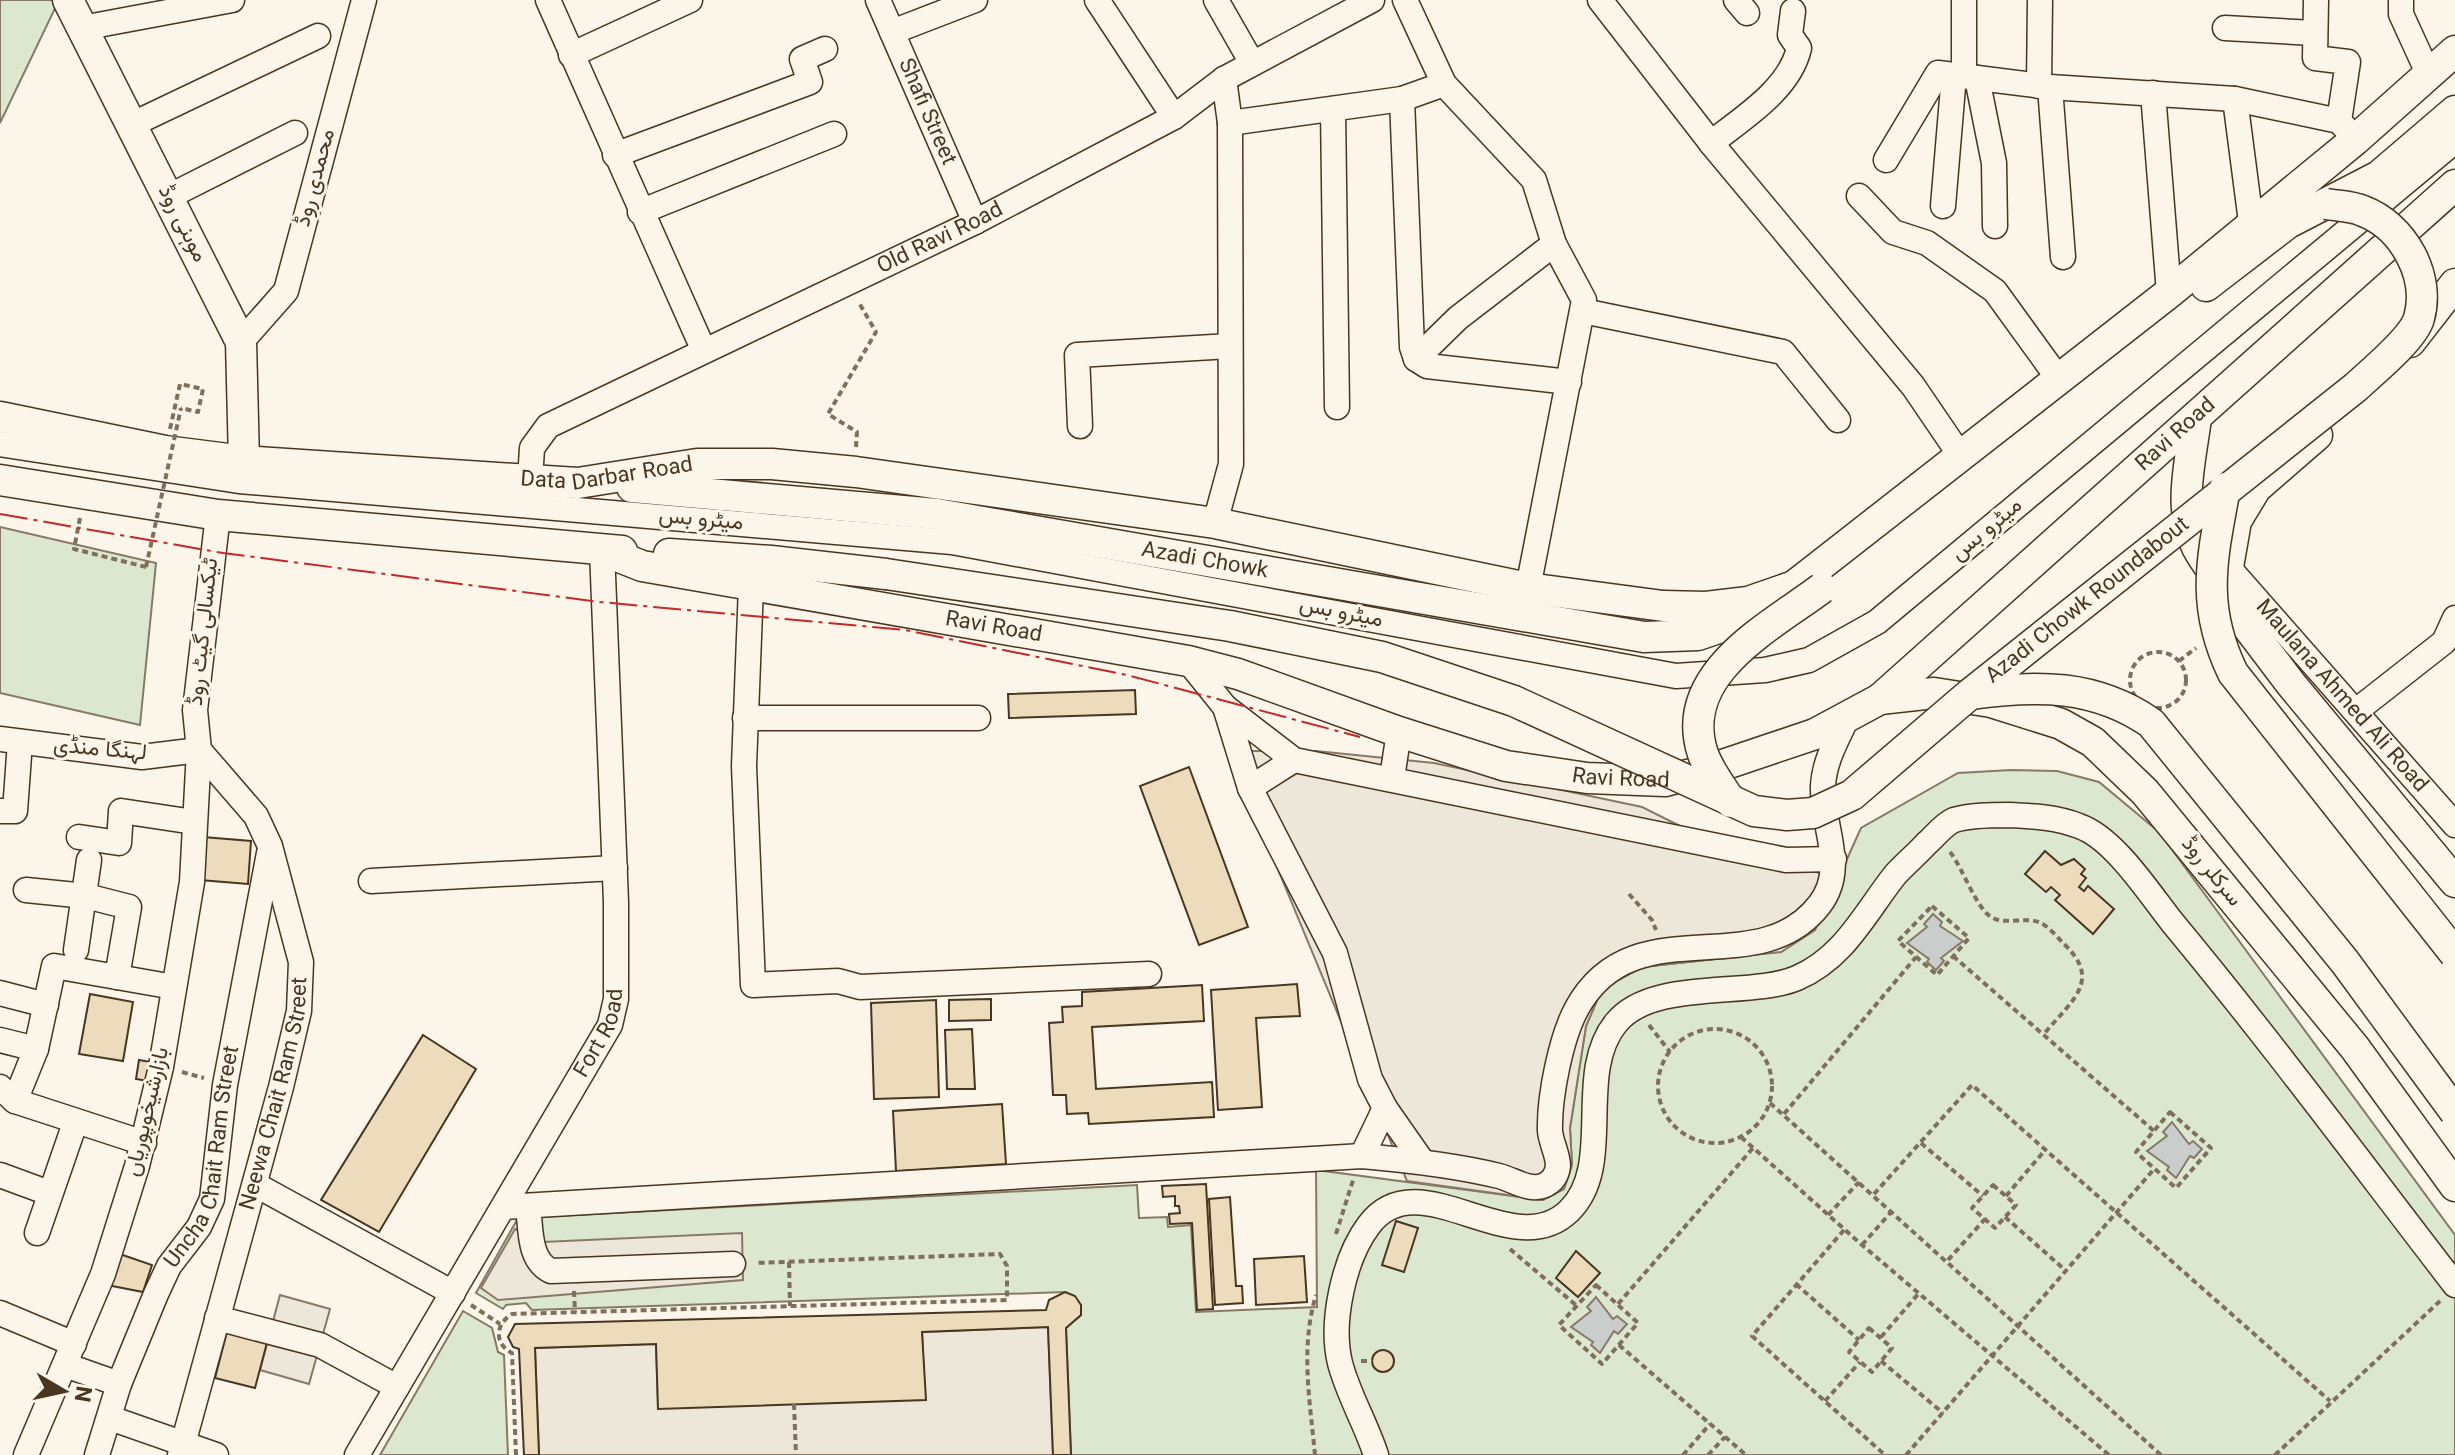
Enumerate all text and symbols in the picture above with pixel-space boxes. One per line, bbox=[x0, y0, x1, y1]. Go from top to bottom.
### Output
street label: Shafi Street bbox=[888, 53, 966, 171]
street label: محمدی روڈ bbox=[286, 125, 346, 231]
street label: موہنی روڈ bbox=[148, 179, 216, 269]
street label: Old Ravi Road bbox=[871, 193, 1010, 284]
street label: Ravi Road bbox=[2128, 389, 2224, 480]
street label: Data Darbar Road bbox=[519, 447, 695, 501]
street label: میٹرو بس bbox=[1943, 489, 2031, 571]
street label: میٹرو بس bbox=[657, 499, 745, 541]
street label: Azadi Chowk Roundabout bbox=[1978, 508, 2197, 693]
street label: Azadi Chowk bbox=[1139, 532, 1272, 589]
street label: ٹیکسالی گیٹ روڈ bbox=[179, 556, 229, 708]
street label: میٹرو بس bbox=[1296, 588, 1386, 638]
street label: Maulana Ahmed Ali Road bbox=[2247, 591, 2437, 801]
street label: Ravi Road bbox=[942, 602, 1045, 653]
street label: لہنگا منڈی bbox=[52, 728, 148, 772]
street label: Ravi Road bbox=[1569, 758, 1670, 799]
street label: سرکلر روڈ bbox=[2171, 829, 2251, 915]
street label: Neewa Chait Ram Street bbox=[230, 976, 318, 1214]
street label: Fort Road bbox=[565, 989, 634, 1085]
street label: Uncha Chait Ram Street bbox=[156, 1043, 250, 1276]
street label: بازارشیخوپوریاں bbox=[116, 1044, 180, 1180]
north arrow bbox=[24, 1351, 104, 1431]
text: N bbox=[63, 1383, 100, 1404]

